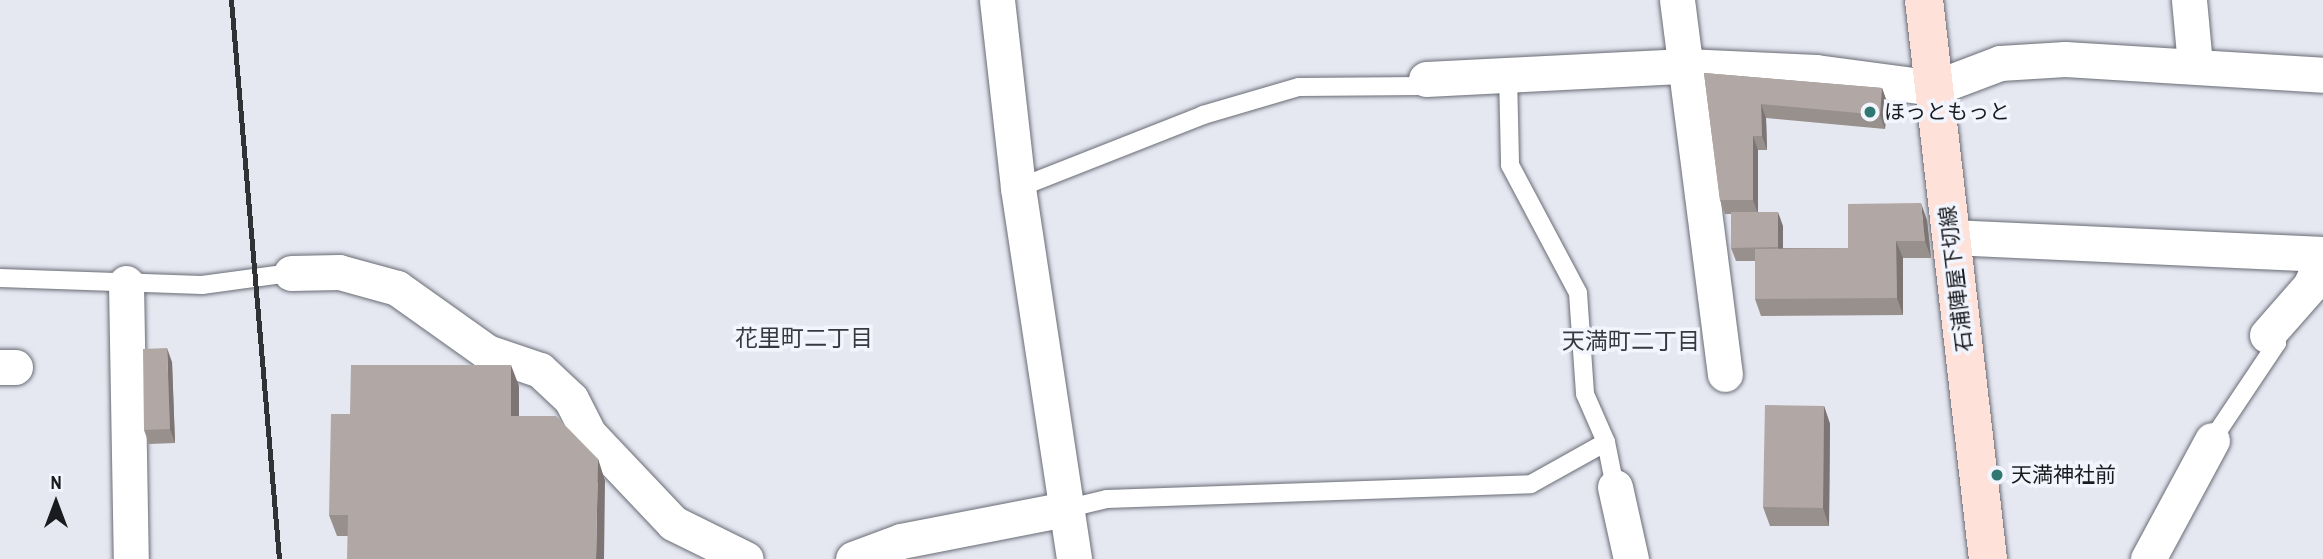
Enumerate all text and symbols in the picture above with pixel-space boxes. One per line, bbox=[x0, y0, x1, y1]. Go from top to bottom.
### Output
place label: ほっともっと bbox=[1884, 99, 2010, 125]
marker: ほっともっと bbox=[1862, 104, 1878, 120]
street label: 石浦陣屋下切線 bbox=[1935, 205, 1977, 353]
district label: 花里町二丁目 bbox=[735, 324, 873, 352]
district label: 天満町二丁目 bbox=[1562, 327, 1700, 355]
place label: 天満神社前 bbox=[2011, 462, 2116, 488]
marker: 天満神社前 bbox=[1989, 467, 2005, 483]
north arrow bbox=[21, 468, 91, 538]
text: N bbox=[50, 469, 62, 495]

